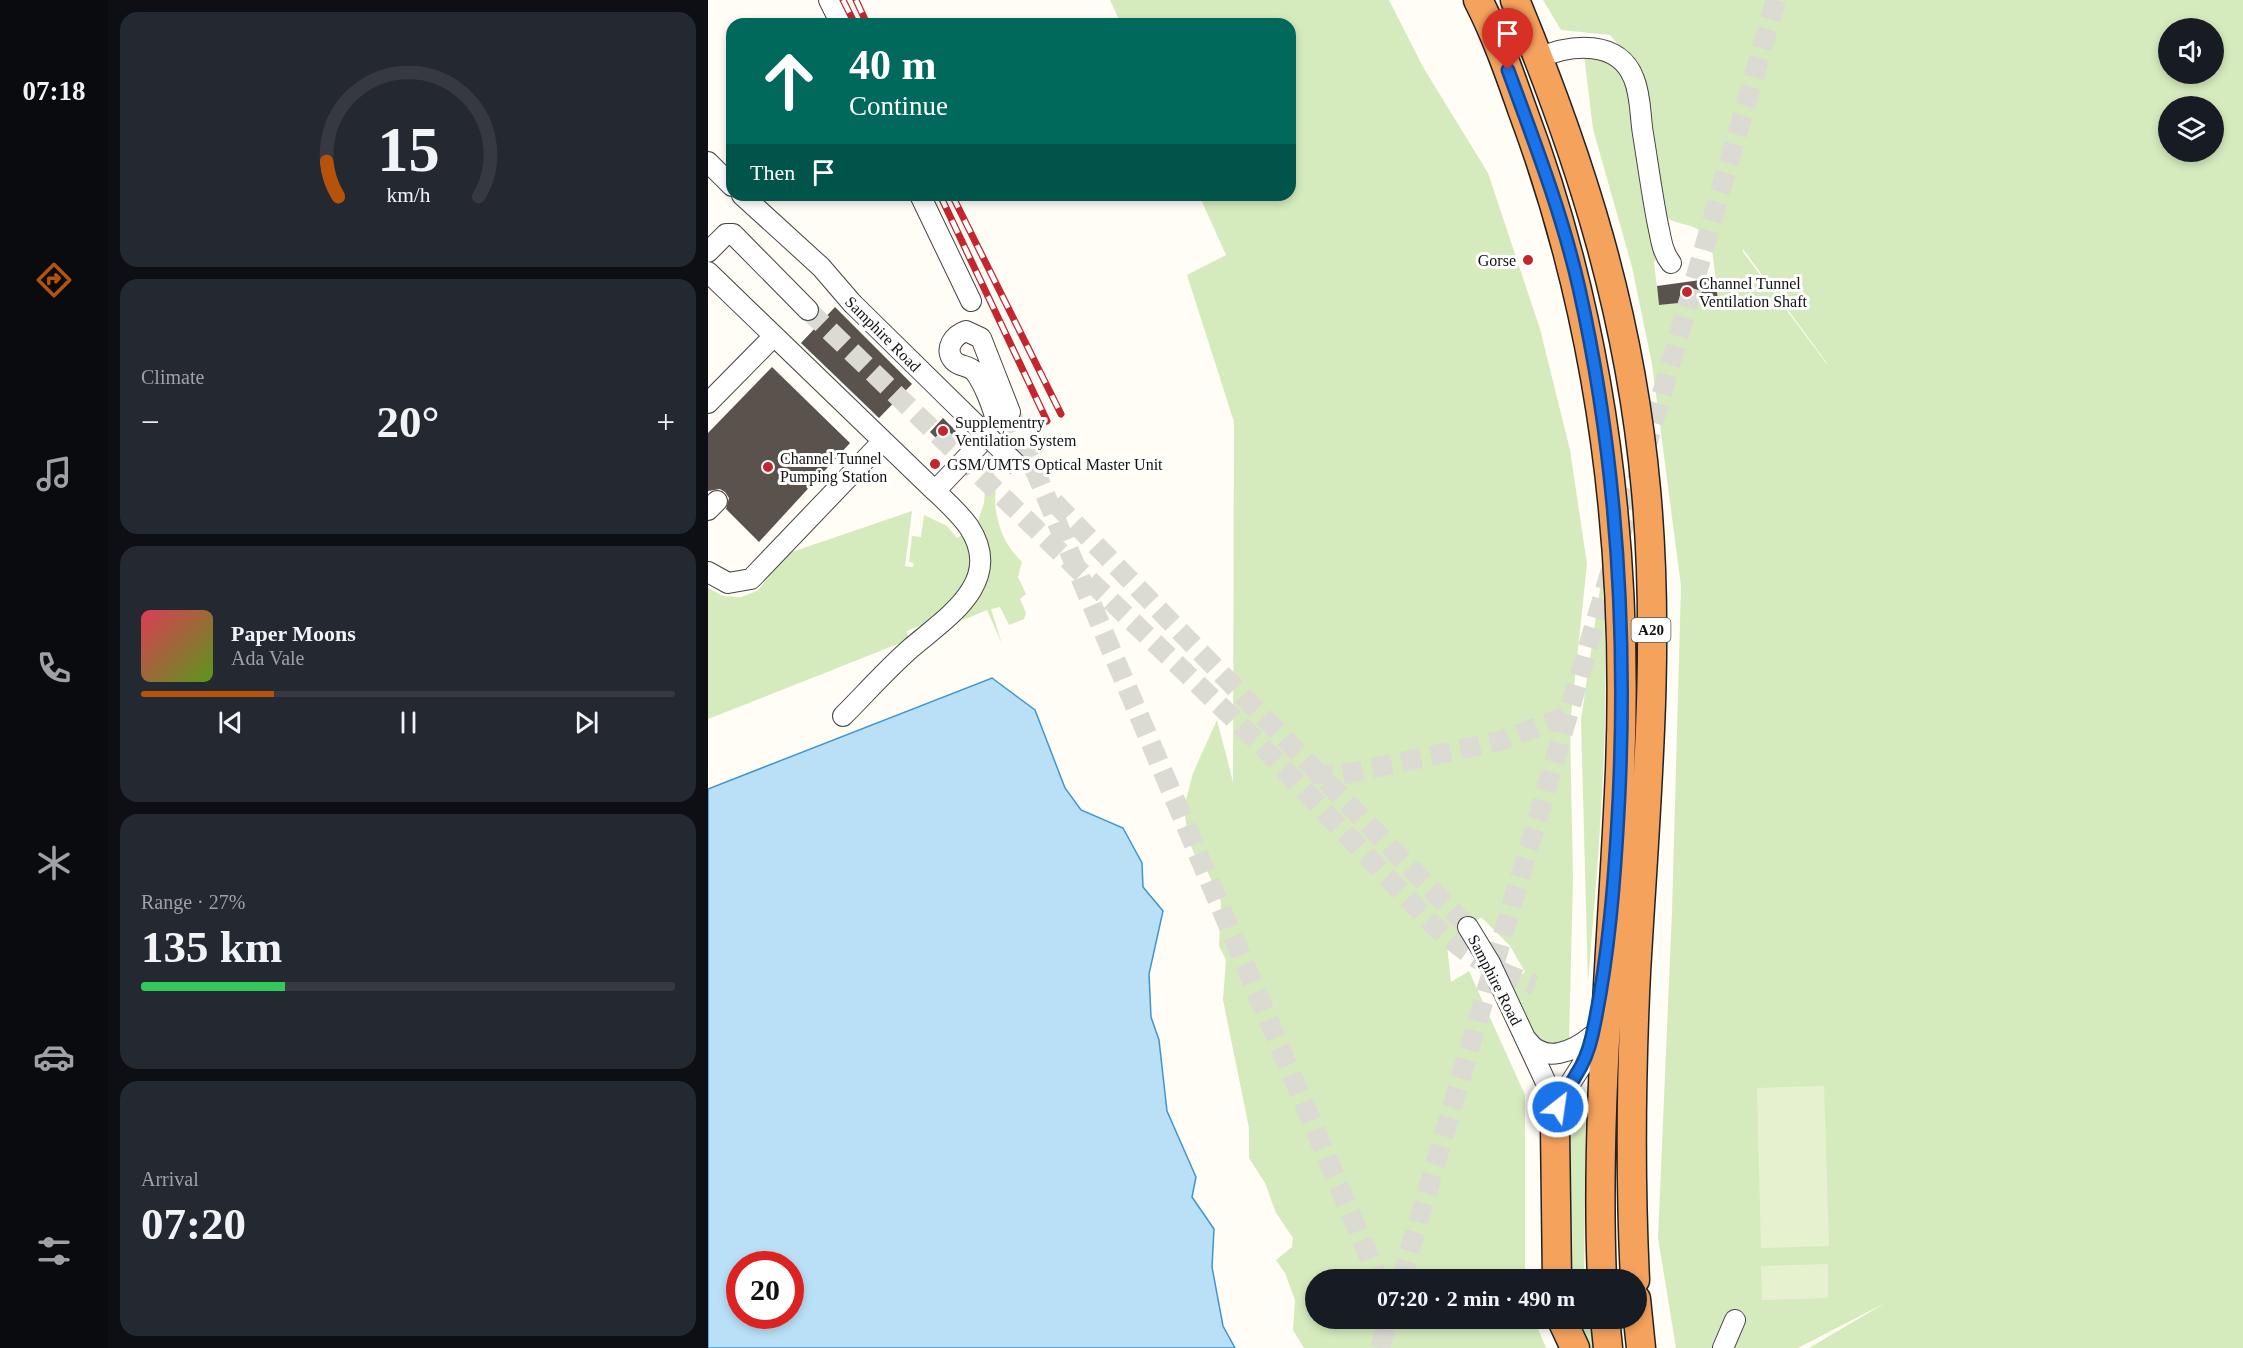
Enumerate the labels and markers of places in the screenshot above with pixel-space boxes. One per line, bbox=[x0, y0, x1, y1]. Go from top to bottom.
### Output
pin bbox=[1482, 8, 1533, 70]
place label: Gorse bbox=[1478, 252, 1516, 269]
marker: Gorse bbox=[1521, 253, 1535, 267]
place label: Channel Tunnel Ventilation Shaft bbox=[1699, 275, 1808, 310]
marker: Channel Tunnel Ventilation Shaft bbox=[1680, 285, 1694, 299]
place label: Supplementry Ventilation System bbox=[955, 414, 1077, 450]
marker: Supplementry Ventilation System bbox=[936, 424, 950, 438]
place label: Channel Tunnel Pumping Station bbox=[780, 450, 887, 486]
place label: GSM/UMTS Optical Master Unit bbox=[947, 456, 1163, 474]
marker: GSM/UMTS Optical Master Unit bbox=[928, 457, 942, 471]
marker: Channel Tunnel Pumping Station bbox=[761, 460, 775, 474]

